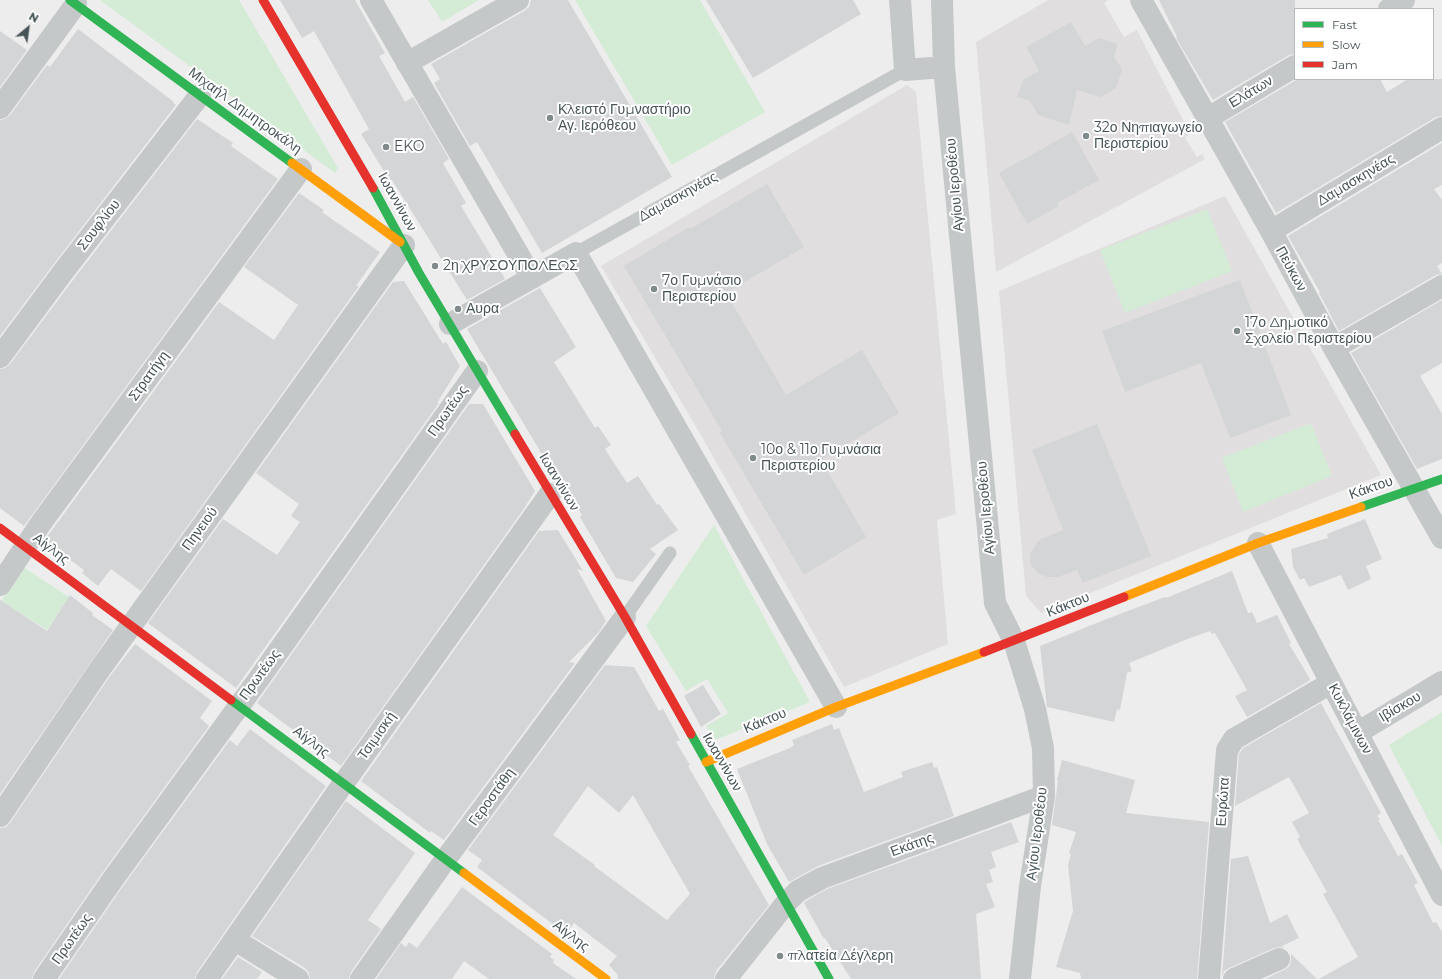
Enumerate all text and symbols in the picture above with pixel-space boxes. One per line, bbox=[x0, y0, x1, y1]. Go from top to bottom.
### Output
north arrow bbox=[8, 8, 48, 48]
legend bbox=[1294, 8, 1434, 80]
text: N bbox=[27, 9, 41, 26]
text: Fast bbox=[1332, 17, 1357, 32]
text: Slow bbox=[1332, 37, 1361, 52]
text: Jam bbox=[1332, 57, 1358, 72]
street label: Μιχαήλ Δημητροκάλη bbox=[185, 64, 305, 158]
street label: Ελάτων bbox=[1226, 72, 1276, 112]
place label: Κλειστό Γυμναστήριο Αγ. Ιερόθεου bbox=[558, 102, 691, 134]
marker: Κλειστό Γυμναστήριο Αγ. Ιερόθεου bbox=[545, 113, 555, 123]
place label: 32ο Νηπιαγωγείο Περιστερίου bbox=[1094, 120, 1203, 152]
marker: 32ο Νηπιαγωγείο Περιστερίου bbox=[1081, 131, 1091, 141]
street label: Αγίου Ιεροθέου bbox=[943, 138, 967, 232]
place label: EKO bbox=[394, 139, 425, 155]
marker: EKO bbox=[381, 142, 391, 152]
street label: Δαμασκηνέας bbox=[1314, 150, 1398, 210]
street label: Δαμασκηνέας bbox=[636, 169, 720, 225]
street label: Ιωαννίνων bbox=[374, 170, 420, 234]
street label: Σουφλίου bbox=[74, 196, 124, 254]
street label: Πεύκων bbox=[1272, 244, 1310, 294]
place label: 2η ΧΡΥΣΟΥΠΟΛΕΩΣ bbox=[443, 258, 578, 274]
marker: 2η ΧΡΥΣΟΥΠΟΛΕΩΣ bbox=[430, 261, 440, 271]
place label: 7ο Γυμνάσιο Περιστερίου bbox=[662, 273, 741, 306]
marker: 7ο Γυμνάσιο Περιστερίου bbox=[649, 284, 659, 294]
place label: Αυρα bbox=[466, 301, 499, 317]
marker: Αυρα bbox=[453, 304, 463, 314]
place label: 17ο Δημοτικό Σχολείο Περιστερίου bbox=[1245, 315, 1372, 348]
marker: 17ο Δημοτικό Σχολείο Περιστερίου bbox=[1232, 326, 1242, 336]
street label: Στρατήγη bbox=[125, 348, 173, 404]
street label: Πρωτέως bbox=[424, 382, 472, 440]
place label: 10ο & 11ο Γυμνάσια Περιστερίου bbox=[761, 442, 881, 474]
street label: Ιωαννίνων bbox=[535, 450, 583, 514]
marker: 10ο & 11ο Γυμνάσια Περιστερίου bbox=[748, 453, 758, 463]
street label: Αγίου Ιεροθέου bbox=[974, 461, 998, 555]
street label: Κάκτου bbox=[1347, 473, 1395, 503]
street label: Πηνειού bbox=[179, 504, 221, 554]
street label: Αίγλης bbox=[29, 530, 73, 568]
street label: Κάκτου bbox=[1044, 589, 1092, 621]
street label: Πρωτέως bbox=[236, 646, 284, 704]
street label: Κυκλάμινων bbox=[1324, 681, 1376, 757]
street label: Ιβίσκου bbox=[1376, 688, 1424, 726]
street label: Κάκτου bbox=[741, 704, 789, 738]
street label: Τσιμισκή bbox=[354, 709, 400, 763]
street label: Αίγλης bbox=[289, 723, 333, 761]
street label: Ιωαννίνων bbox=[698, 730, 746, 794]
street label: Γεροστάθη bbox=[465, 765, 519, 829]
street label: Ευρώτα bbox=[1213, 777, 1233, 827]
street label: Αγίου Ιεροθέου bbox=[1023, 786, 1051, 882]
street label: Εκάτης bbox=[888, 830, 936, 860]
street label: Πρωτέως bbox=[48, 910, 96, 968]
street label: Αίγλης bbox=[549, 917, 593, 955]
place label: πλατεία Δέγλερη bbox=[788, 948, 893, 964]
marker: πλατεία Δέγλερη bbox=[775, 951, 785, 961]

